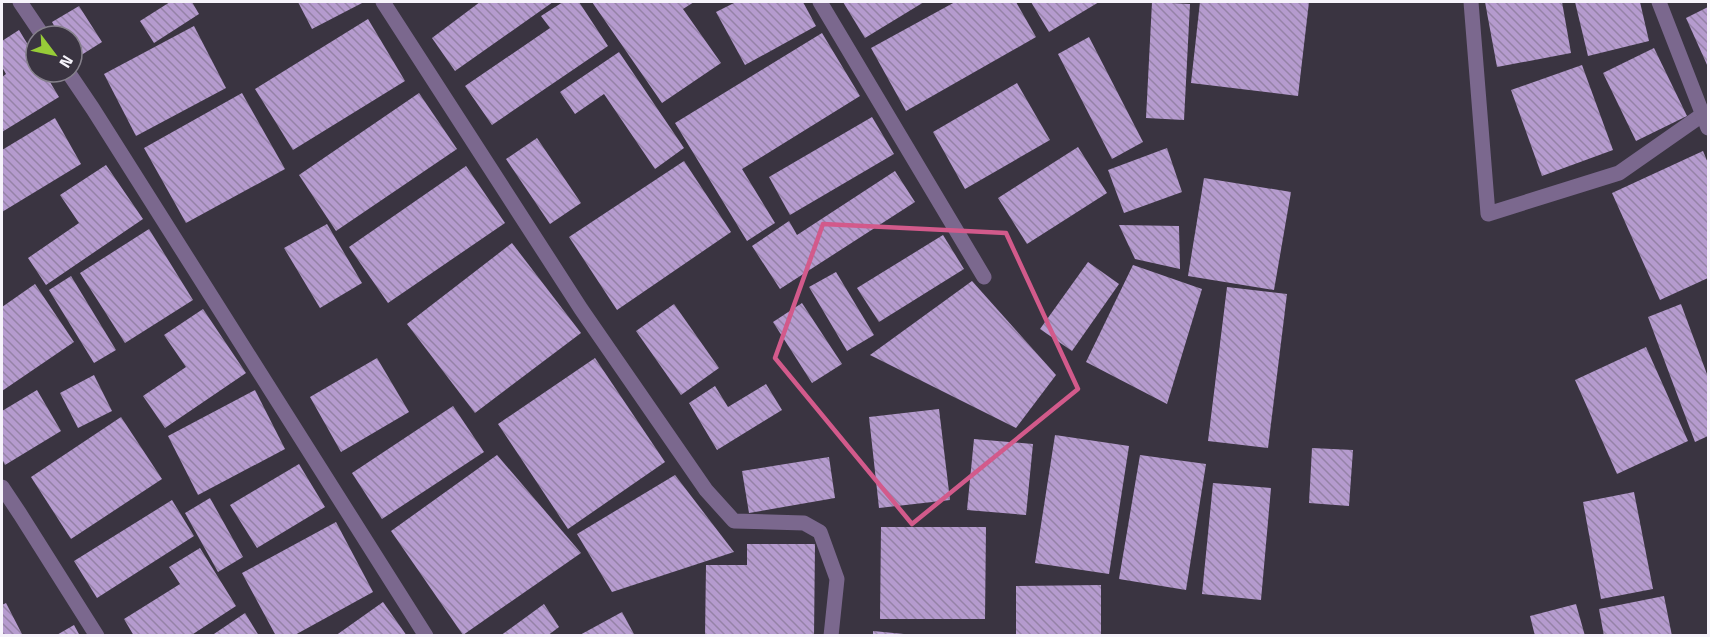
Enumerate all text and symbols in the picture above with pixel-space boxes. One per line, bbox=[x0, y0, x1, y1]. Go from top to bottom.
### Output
north arrow bbox=[24, 24, 84, 84]
text: N bbox=[54, 51, 80, 73]

